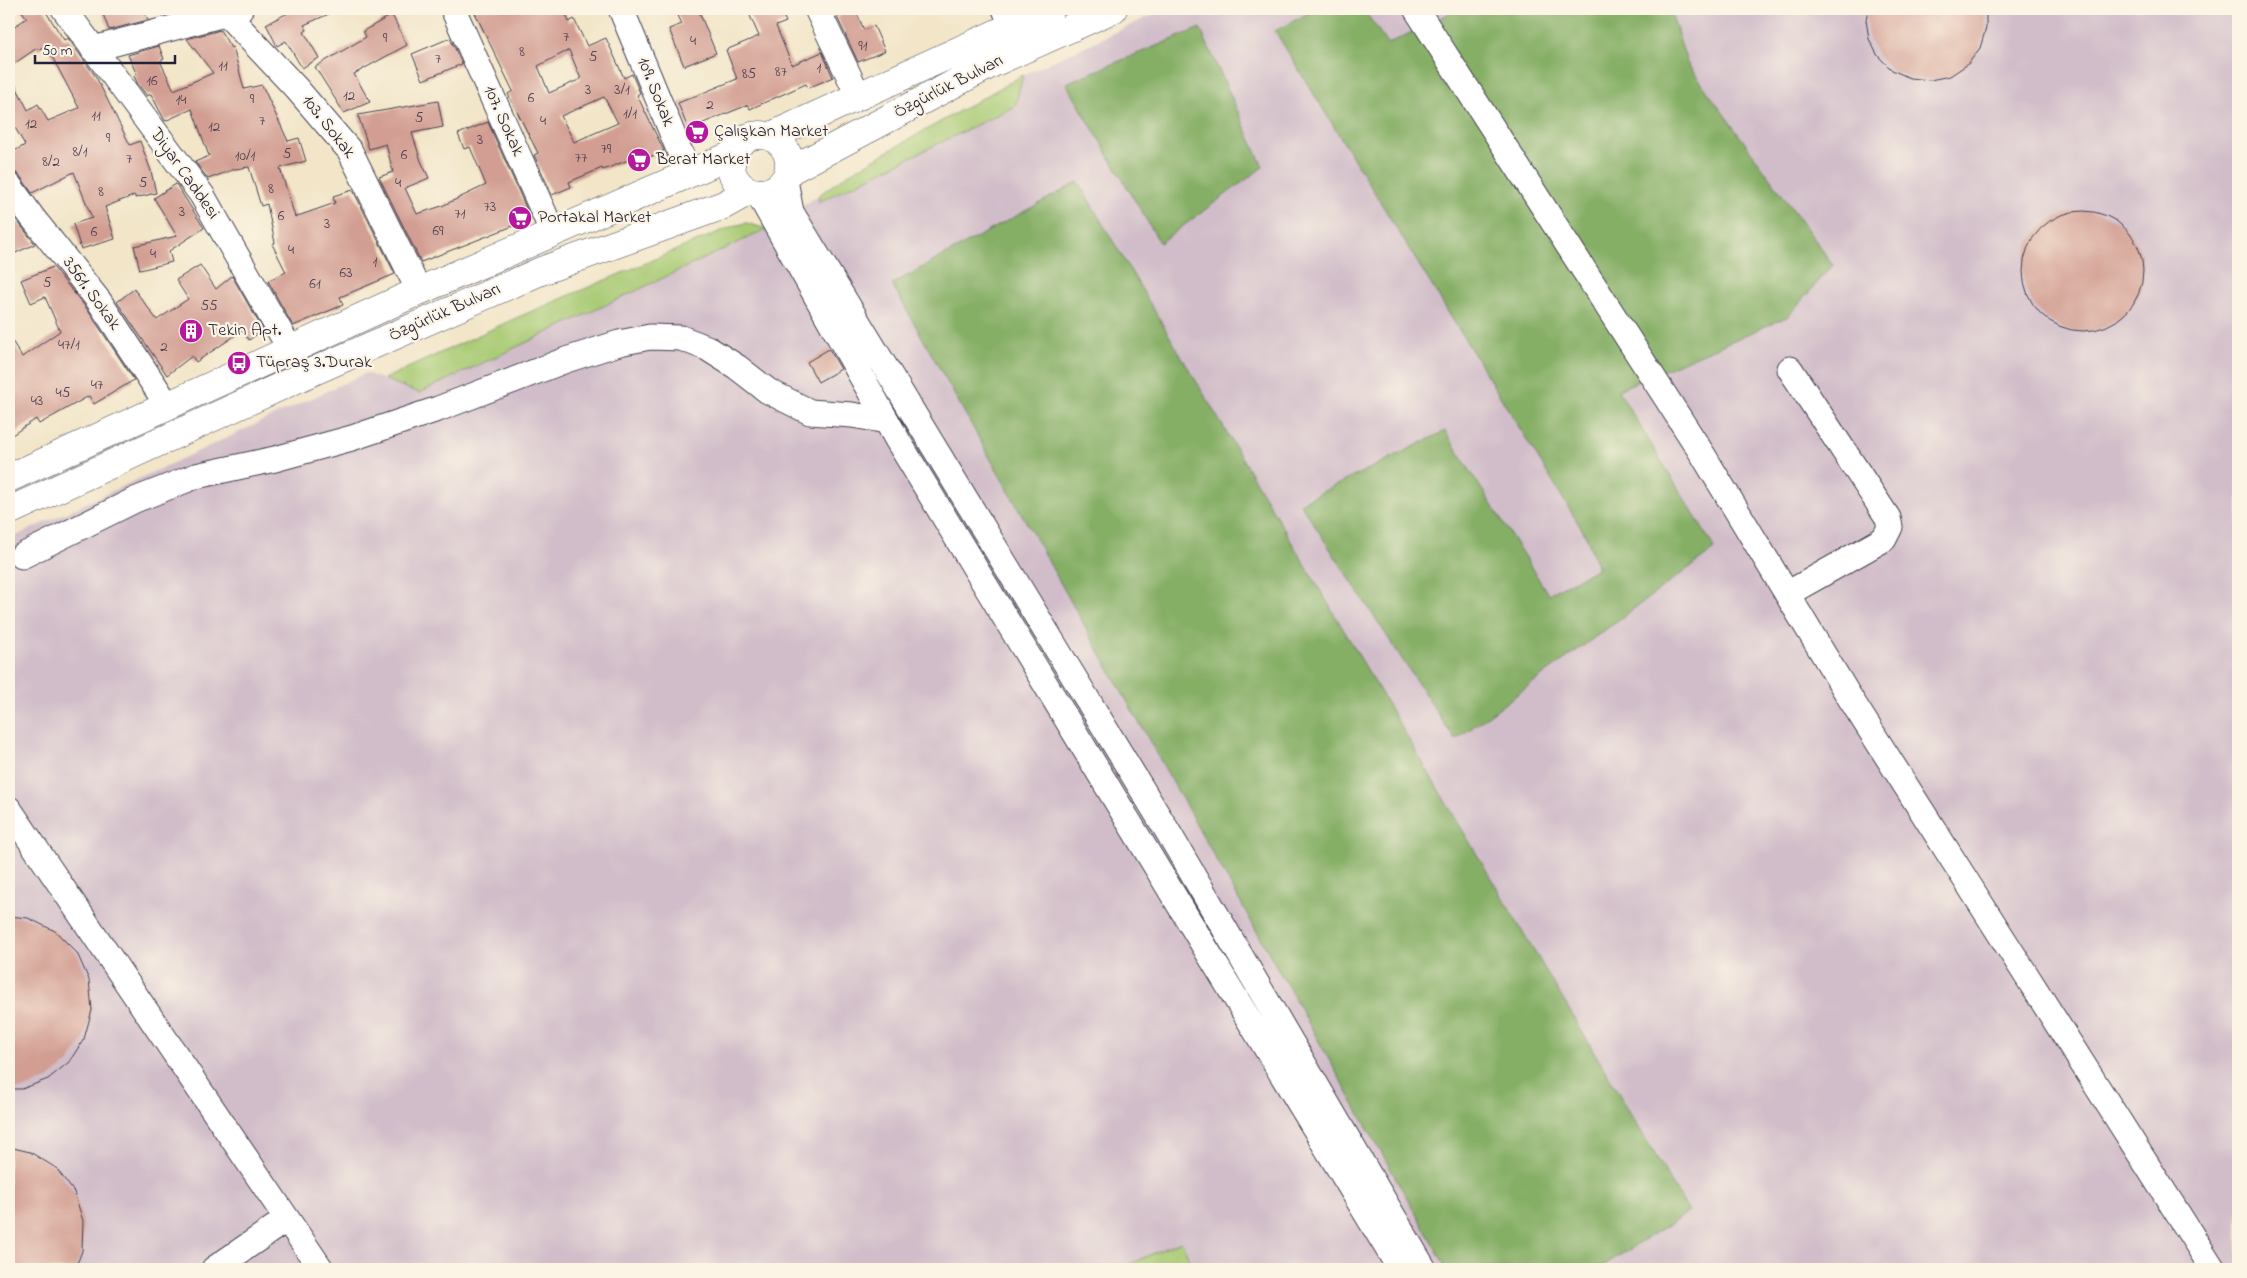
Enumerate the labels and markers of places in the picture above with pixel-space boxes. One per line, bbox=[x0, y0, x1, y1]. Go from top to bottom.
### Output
supermarket icon: Çalışkan Market bbox=[684, 119, 710, 145]
place label: Çalışkan Market bbox=[714, 119, 828, 145]
supermarket icon: Berat Market bbox=[626, 147, 652, 173]
place label: Berat Market bbox=[655, 147, 750, 173]
supermarket icon: Portakal Market bbox=[507, 205, 533, 231]
place label: Portakal Market bbox=[538, 205, 651, 231]
building icon: Tekin Apt. bbox=[178, 318, 204, 344]
place label: Tekin Apt. bbox=[208, 318, 282, 344]
bus stop icon: Tüpraş 3.Durak bbox=[226, 350, 252, 376]
place label: Tüpraş 3.Durak bbox=[256, 350, 372, 376]

